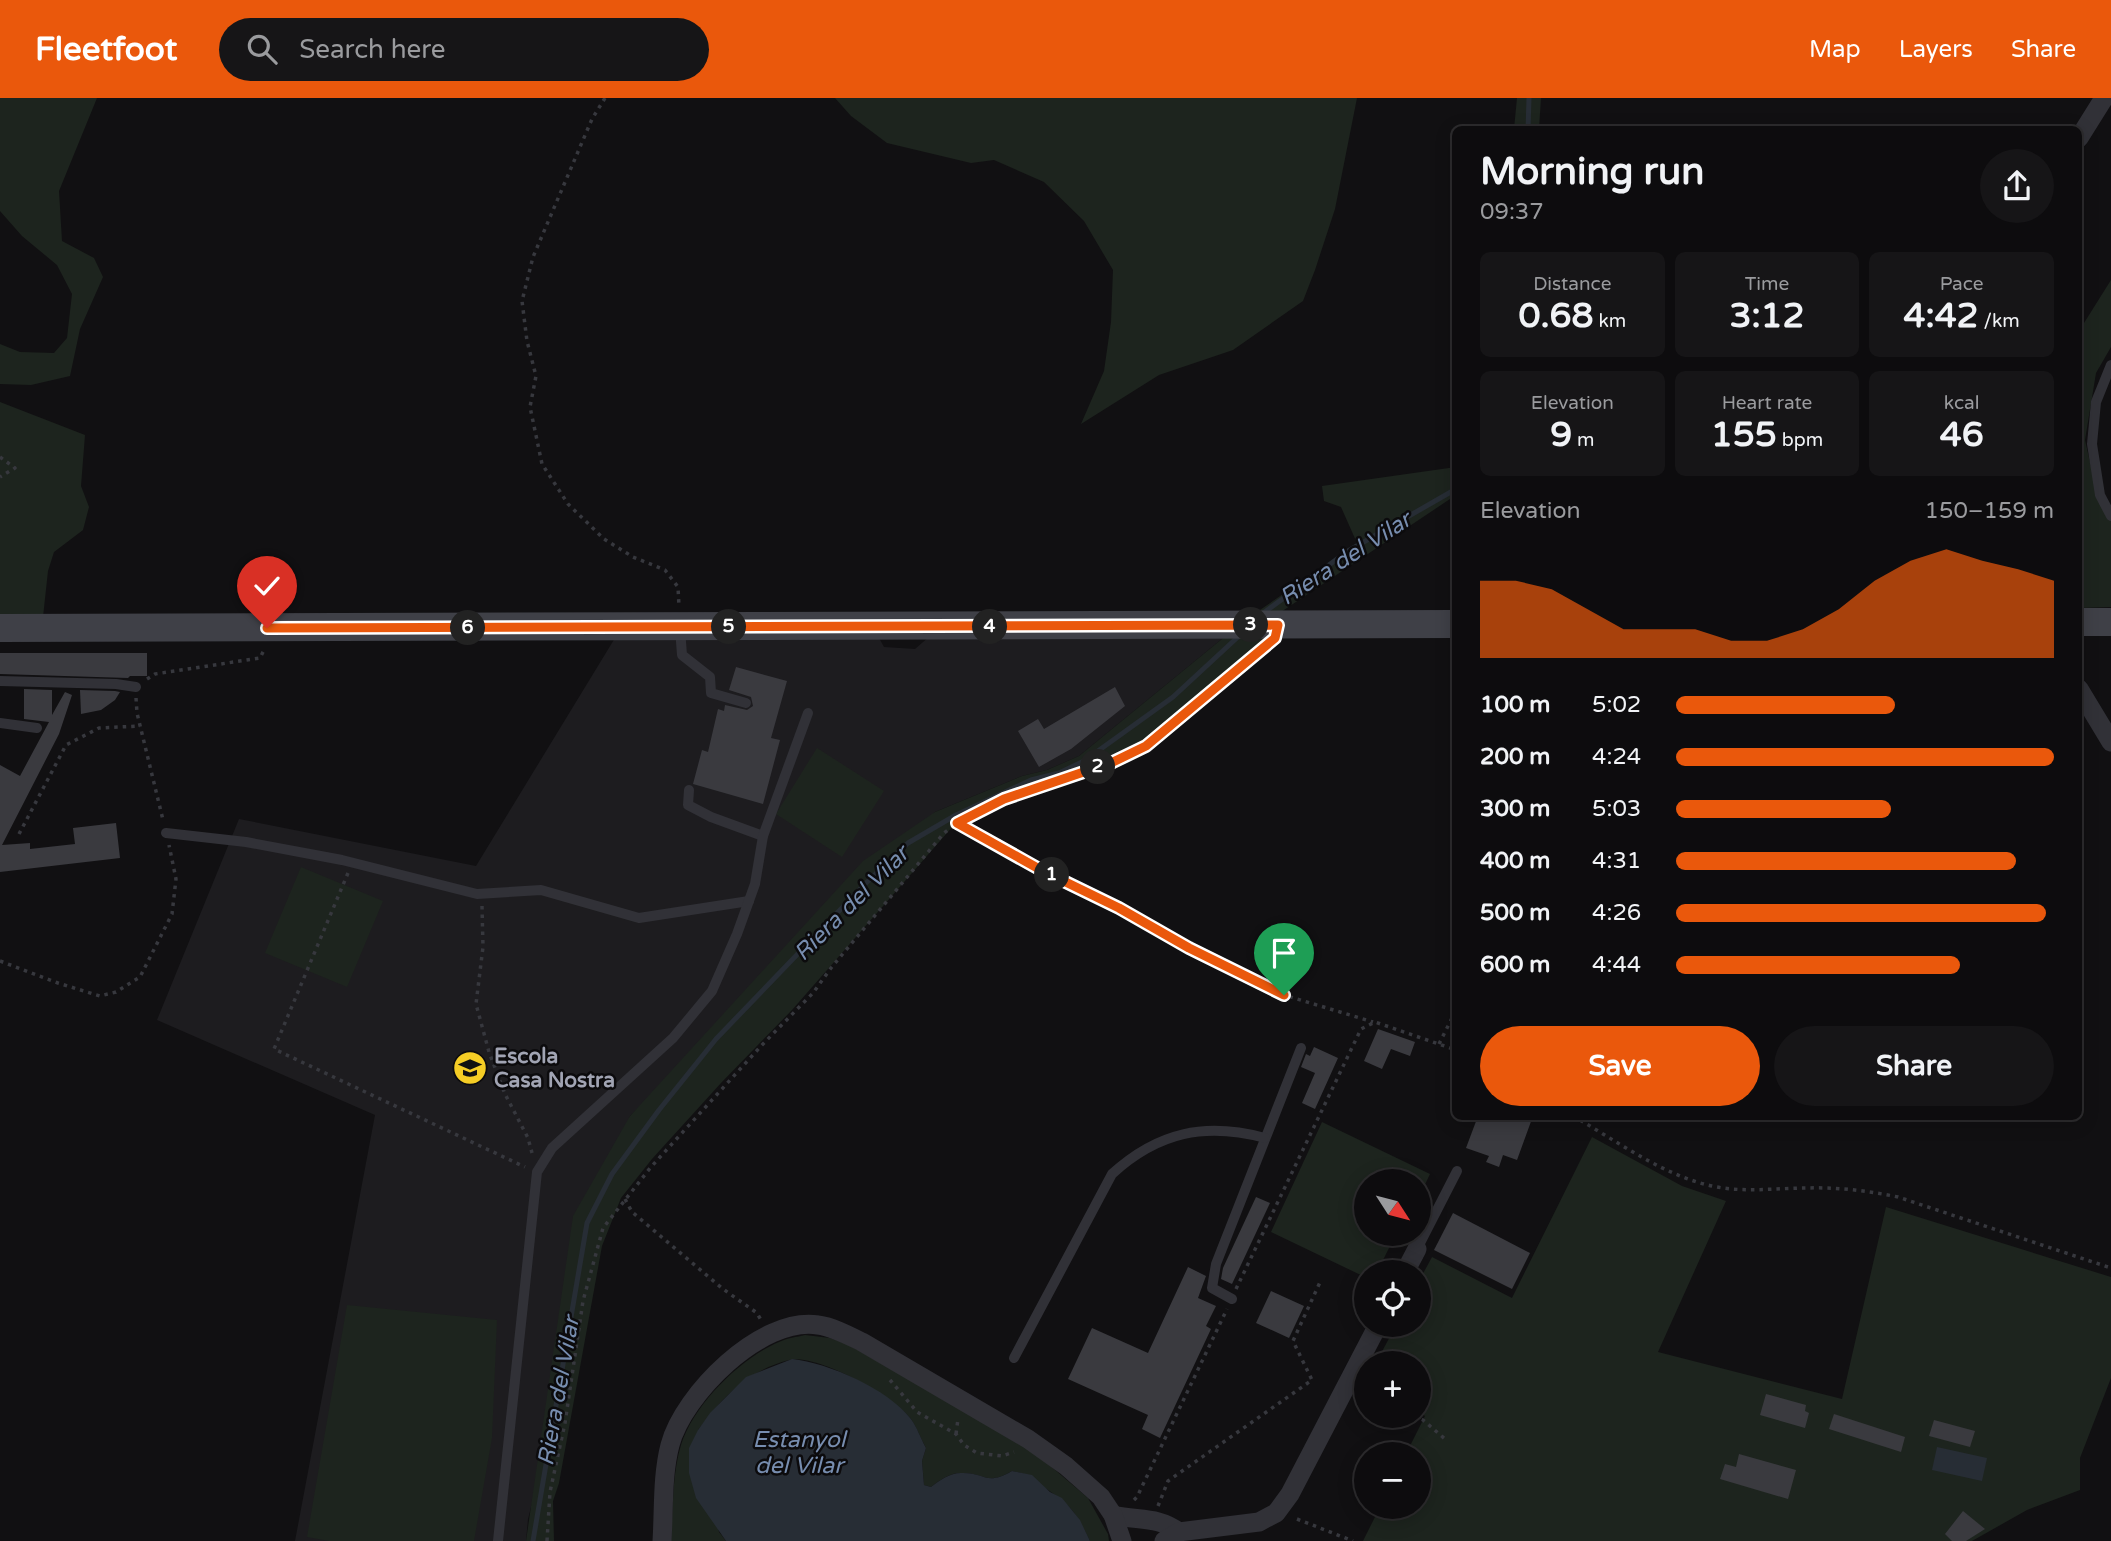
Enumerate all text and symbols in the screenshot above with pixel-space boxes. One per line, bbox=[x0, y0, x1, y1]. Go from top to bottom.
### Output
search box bbox=[219, 18, 709, 81]
text: Fleetfoot bbox=[35, 30, 177, 69]
icon: search bbox=[243, 30, 281, 68]
text: Search here bbox=[299, 34, 445, 65]
text: Map bbox=[1809, 35, 1861, 64]
text: Layers bbox=[1899, 35, 1973, 64]
text: Share bbox=[2011, 35, 2076, 64]
text: Morning run bbox=[1480, 149, 1704, 195]
button: share bbox=[1980, 149, 2054, 223]
text: 09:37 bbox=[1480, 198, 1544, 226]
text: Distance bbox=[1533, 273, 1611, 295]
text: Time bbox=[1745, 273, 1789, 295]
text: Pace bbox=[1940, 273, 1984, 295]
text: 0.68 bbox=[1518, 295, 1593, 337]
text: 3:12 bbox=[1729, 295, 1805, 337]
text: 4:42 bbox=[1904, 295, 1979, 337]
text: km bbox=[1593, 310, 1626, 332]
text: /km bbox=[1979, 310, 2020, 332]
text: Elevation bbox=[1531, 392, 1614, 414]
text: Heart rate bbox=[1722, 392, 1812, 414]
text: kcal bbox=[1944, 392, 1980, 414]
text: 9 bbox=[1550, 414, 1572, 456]
text: 155 bbox=[1711, 414, 1777, 456]
text: 46 bbox=[1940, 414, 1984, 456]
text: m bbox=[1572, 429, 1595, 451]
text: bpm bbox=[1777, 429, 1823, 451]
text: Elevation bbox=[1480, 497, 1581, 525]
text: 150–159 m bbox=[1925, 497, 2054, 525]
water label: Riera del Vilar bbox=[1275, 504, 1419, 612]
pin bbox=[237, 556, 297, 628]
icon: check bbox=[248, 567, 286, 605]
pin: 3 bbox=[1234, 608, 1268, 642]
pin: 6 bbox=[450, 610, 486, 646]
pin: 5 bbox=[712, 610, 746, 644]
pin: 4 bbox=[972, 610, 1007, 644]
text: 3 bbox=[1245, 613, 1256, 635]
text: 5 bbox=[723, 615, 734, 637]
text: 4 bbox=[984, 615, 995, 637]
text: 6 bbox=[462, 616, 473, 638]
text: 100 m bbox=[1480, 691, 1550, 719]
text: 5:02 bbox=[1592, 691, 1641, 719]
text: 200 m bbox=[1480, 743, 1550, 771]
text: 4:24 bbox=[1592, 743, 1641, 771]
pin: 2 bbox=[1080, 750, 1116, 784]
text: 2 bbox=[1092, 755, 1103, 777]
text: 300 m bbox=[1480, 795, 1550, 823]
text: 5:03 bbox=[1592, 795, 1641, 823]
water label: Riera del Vilar bbox=[788, 838, 917, 967]
text: 400 m bbox=[1480, 847, 1550, 875]
text: 4:31 bbox=[1592, 847, 1641, 875]
pin: 1 bbox=[1034, 858, 1070, 892]
text: 1 bbox=[1046, 863, 1057, 885]
text: 500 m bbox=[1480, 899, 1550, 927]
text: 4:26 bbox=[1592, 899, 1641, 927]
pin bbox=[1254, 923, 1314, 995]
icon: arrive bbox=[1265, 934, 1303, 972]
text: 600 m bbox=[1480, 951, 1550, 979]
text: 4:44 bbox=[1592, 951, 1641, 979]
button: Save bbox=[1480, 1026, 1760, 1106]
button: Share bbox=[1774, 1026, 2054, 1106]
place label: Escola Casa Nostra bbox=[494, 1044, 615, 1093]
school or university icon: Escola Casa Nostra bbox=[451, 1049, 489, 1087]
north arrow bbox=[1354, 1169, 1432, 1246]
map controls bbox=[1354, 1169, 1431, 1519]
button: locate bbox=[1354, 1260, 1431, 1337]
water label: Riera del Vilar bbox=[532, 1311, 586, 1468]
button: + bbox=[1354, 1351, 1431, 1428]
water label: Estanyol del Vilar bbox=[753, 1426, 848, 1480]
button: − bbox=[1354, 1442, 1431, 1519]

